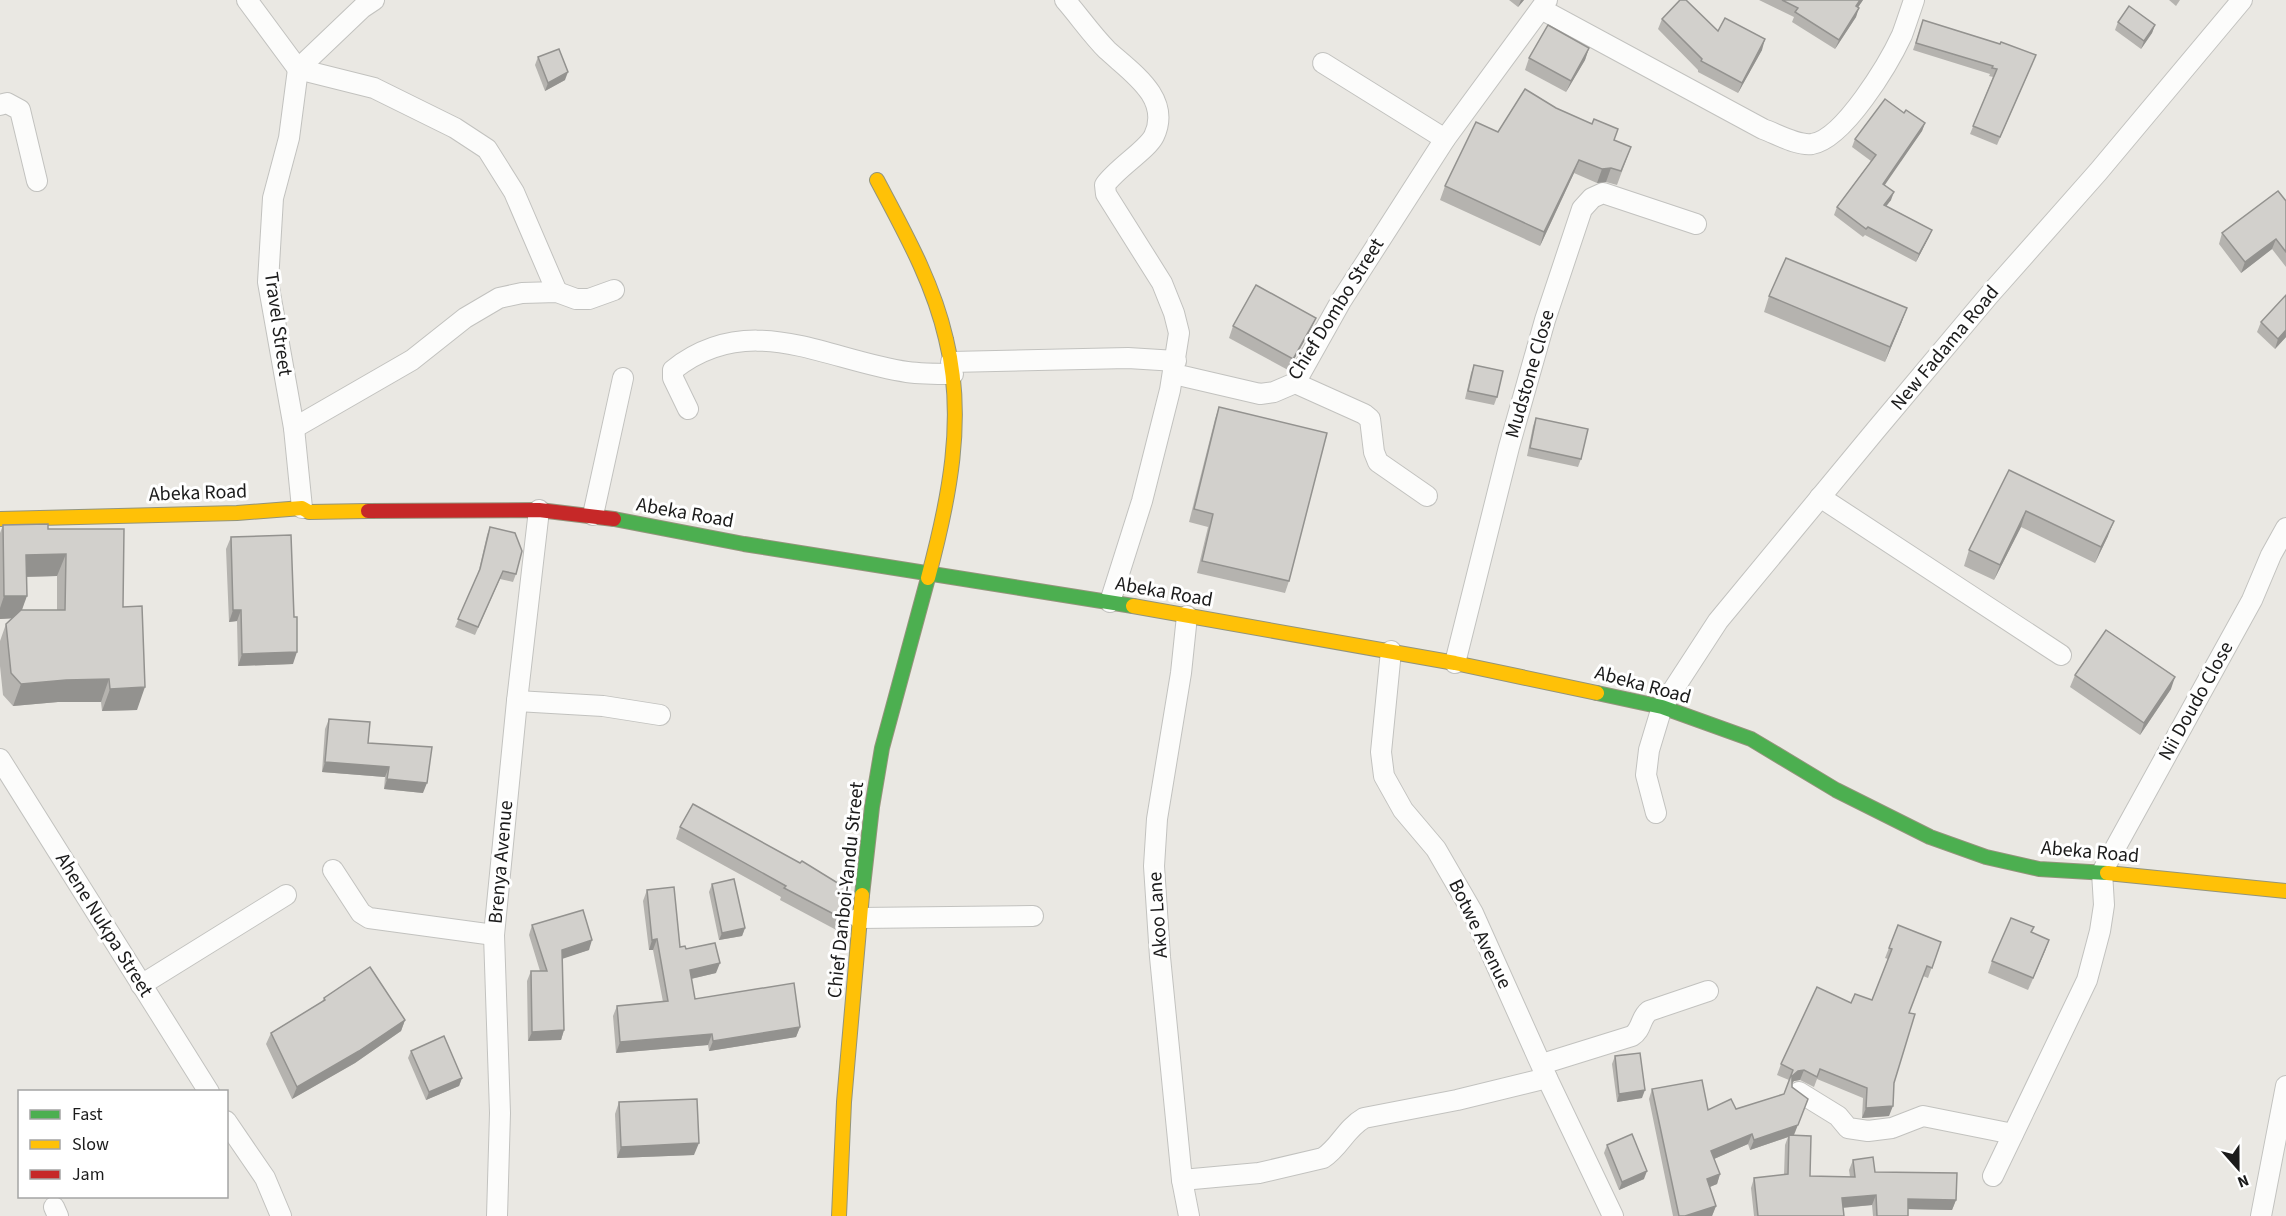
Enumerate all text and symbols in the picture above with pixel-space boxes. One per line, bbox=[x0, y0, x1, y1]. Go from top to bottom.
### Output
street label: Chief Dombo Street bbox=[1281, 232, 1391, 385]
street label: Travel Street bbox=[257, 270, 299, 378]
street label: New Fadama Road bbox=[1884, 279, 2006, 417]
street label: Mudstone Close bbox=[1498, 306, 1562, 441]
street label: Abeka Road bbox=[148, 477, 248, 509]
street label: Abeka Road bbox=[634, 491, 736, 535]
street label: Abeka Road bbox=[1113, 570, 1215, 614]
street label: Nii Doudo Close bbox=[2152, 636, 2240, 766]
street label: Abeka Road bbox=[1592, 659, 1694, 711]
street label: Chief Danboi-Yandu Street bbox=[821, 780, 871, 1000]
street label: Brenya Avenue bbox=[482, 799, 520, 925]
street label: Abeka Road bbox=[2040, 834, 2140, 870]
street label: Ahene Nukpa Street bbox=[48, 848, 160, 1003]
street label: Akoo Lane bbox=[1141, 871, 1175, 959]
street label: Botwe Avenue bbox=[1441, 874, 1519, 994]
legend bbox=[18, 1090, 228, 1198]
text: Fast bbox=[72, 1102, 103, 1127]
text: Slow bbox=[72, 1132, 109, 1157]
north arrow bbox=[2208, 1138, 2268, 1198]
text: Jam bbox=[72, 1162, 105, 1187]
text: N bbox=[2234, 1169, 2252, 1193]

